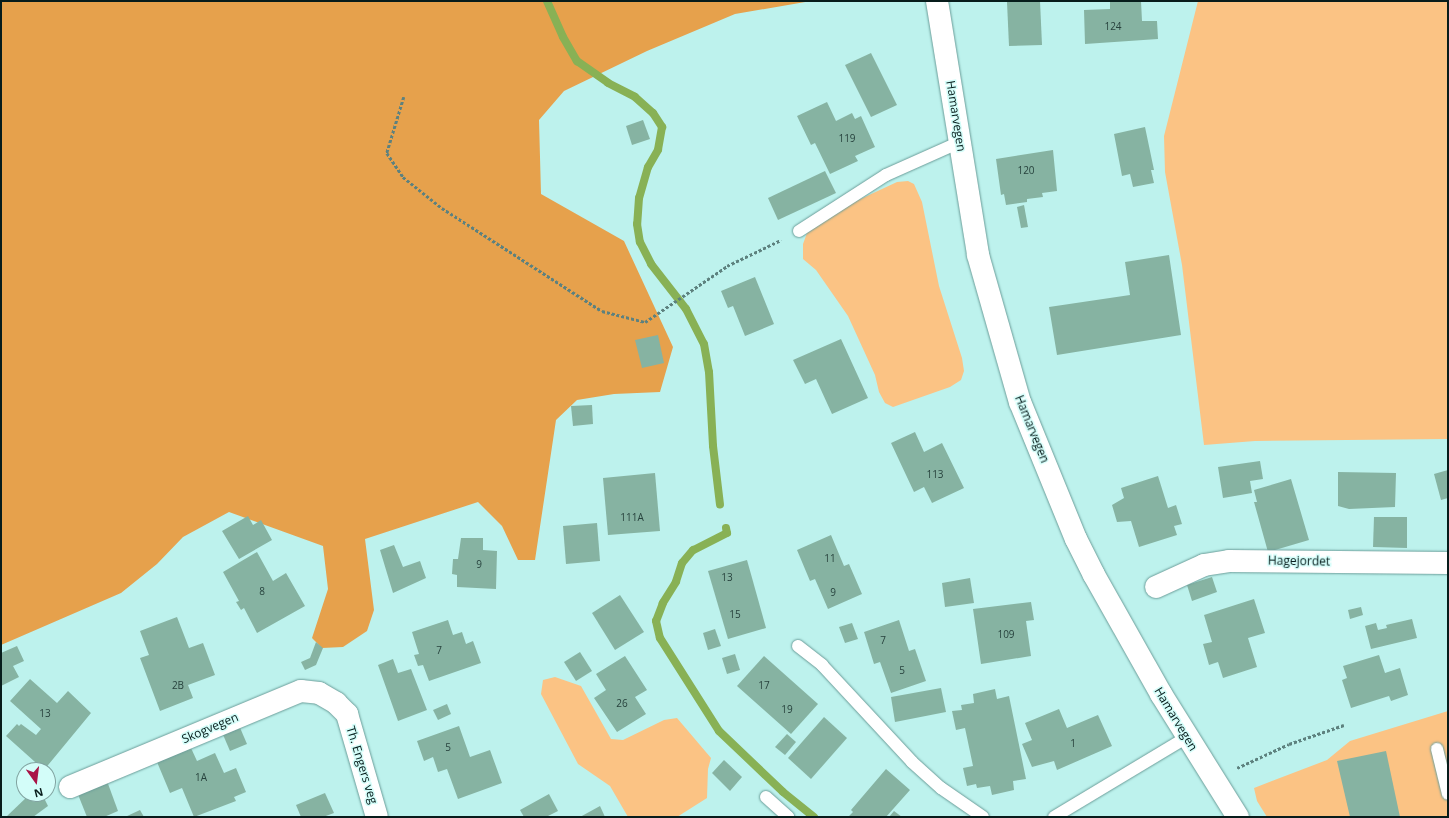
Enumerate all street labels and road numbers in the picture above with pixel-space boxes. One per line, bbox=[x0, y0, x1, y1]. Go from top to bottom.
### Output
street label: Hamarvegen bbox=[943, 80, 969, 152]
street label: Hamarvegen bbox=[1012, 393, 1052, 465]
street label: Hagejordet bbox=[1268, 553, 1330, 569]
street label: Hamarvegen bbox=[1151, 685, 1201, 753]
street label: Skogvegen bbox=[180, 710, 240, 746]
street label: Th. Engers veg bbox=[343, 724, 381, 806]

